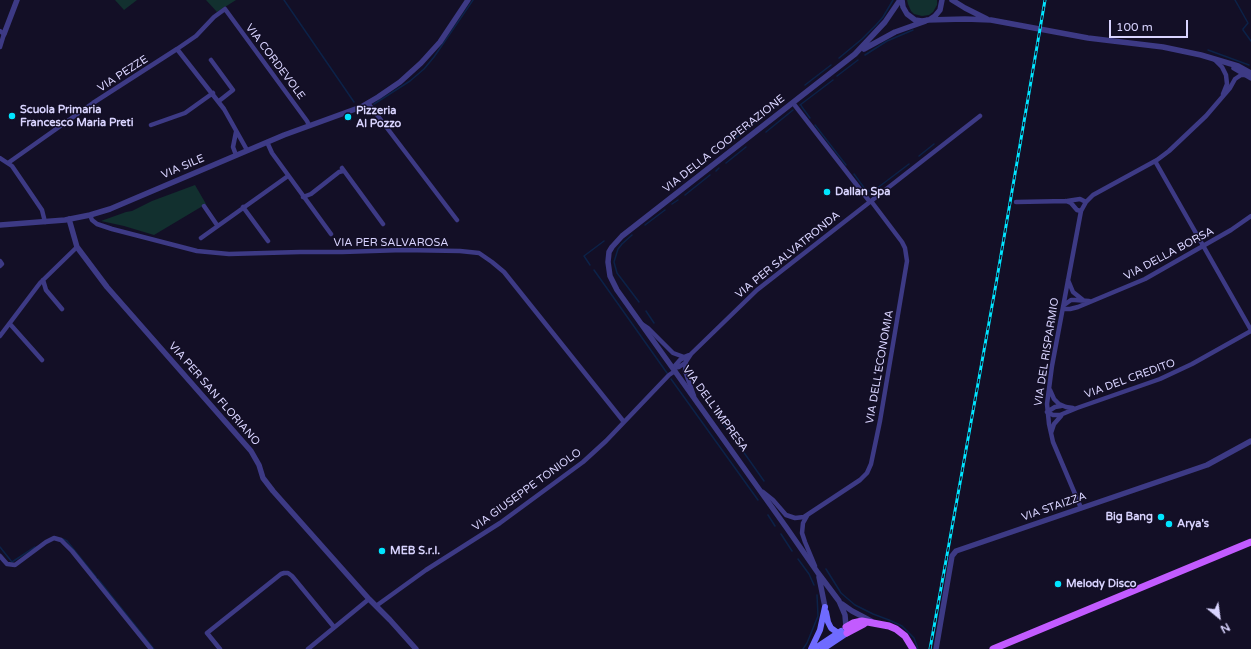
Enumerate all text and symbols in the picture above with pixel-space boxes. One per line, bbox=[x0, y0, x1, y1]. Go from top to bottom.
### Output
scale bar bbox=[1111, 12, 1190, 38]
text: 100 m bbox=[1116, 20, 1153, 34]
street label: VIA CORDEVOLE bbox=[242, 22, 308, 102]
street label: VIA PEZZE bbox=[95, 53, 151, 95]
street label: VIA DELLA COOPERAZIONE bbox=[660, 92, 788, 196]
place label: Scuola Primaria Francesco Maria Preti bbox=[20, 103, 133, 129]
place label: Pizzeria Al Pozzo bbox=[356, 104, 401, 130]
marker: Scuola Primaria Francesco Maria Preti bbox=[7, 111, 17, 121]
marker: Pizzeria Al Pozzo bbox=[343, 112, 353, 122]
street label: VIA SILE bbox=[160, 152, 206, 182]
place label: Dallan Spa bbox=[835, 185, 890, 199]
marker: Dallan Spa bbox=[822, 187, 832, 197]
street label: VIA PER SALVATRONDA bbox=[733, 209, 843, 301]
street label: VIA DELLA BORSA bbox=[1122, 225, 1216, 283]
street label: VIA PER SALVAROSA bbox=[334, 236, 448, 250]
street label: VIA DEL RISPARMIO bbox=[1032, 297, 1062, 407]
street label: VIA DELL'ECONOMIA bbox=[863, 309, 897, 425]
street label: VIA PER SAN FLORIANO bbox=[166, 340, 262, 448]
street label: VIA DEL CREDITO bbox=[1083, 356, 1177, 402]
street label: VIA DELL'IMPRESA bbox=[679, 363, 751, 455]
street label: VIA GIUSEPPE TONIOLO bbox=[470, 446, 584, 534]
street label: VIA STAIZZA bbox=[1020, 490, 1088, 524]
place label: Big Bang bbox=[1105, 510, 1153, 524]
marker: Big Bang bbox=[1156, 512, 1166, 522]
place label: Arya's bbox=[1177, 517, 1209, 531]
marker: Arya's bbox=[1164, 519, 1174, 529]
place label: MEB S.r.l. bbox=[390, 544, 440, 558]
marker: MEB S.r.l. bbox=[377, 546, 387, 556]
place label: Melody Disco bbox=[1066, 577, 1137, 591]
marker: Melody Disco bbox=[1053, 579, 1063, 589]
north arrow bbox=[1199, 597, 1239, 637]
text: N bbox=[1218, 620, 1232, 636]

